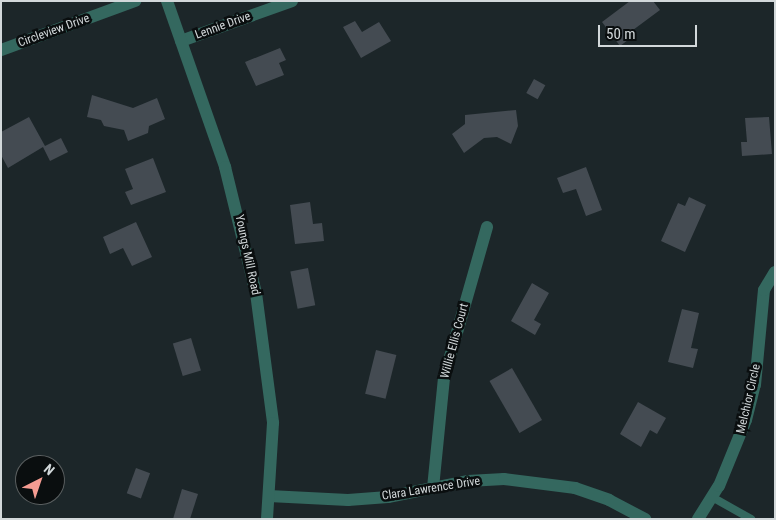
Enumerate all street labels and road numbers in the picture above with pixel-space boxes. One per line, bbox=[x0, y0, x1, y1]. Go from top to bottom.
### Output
street label: Lennie Drive bbox=[193, 9, 253, 43]
street label: Circleview Drive bbox=[16, 11, 92, 51]
street label: Youngs Mill Road bbox=[231, 213, 263, 297]
street label: Willie Ellis Court bbox=[438, 302, 472, 380]
street label: Melchior Circle bbox=[734, 363, 764, 435]
street label: Clara Lawrence Drive bbox=[381, 474, 481, 504]

